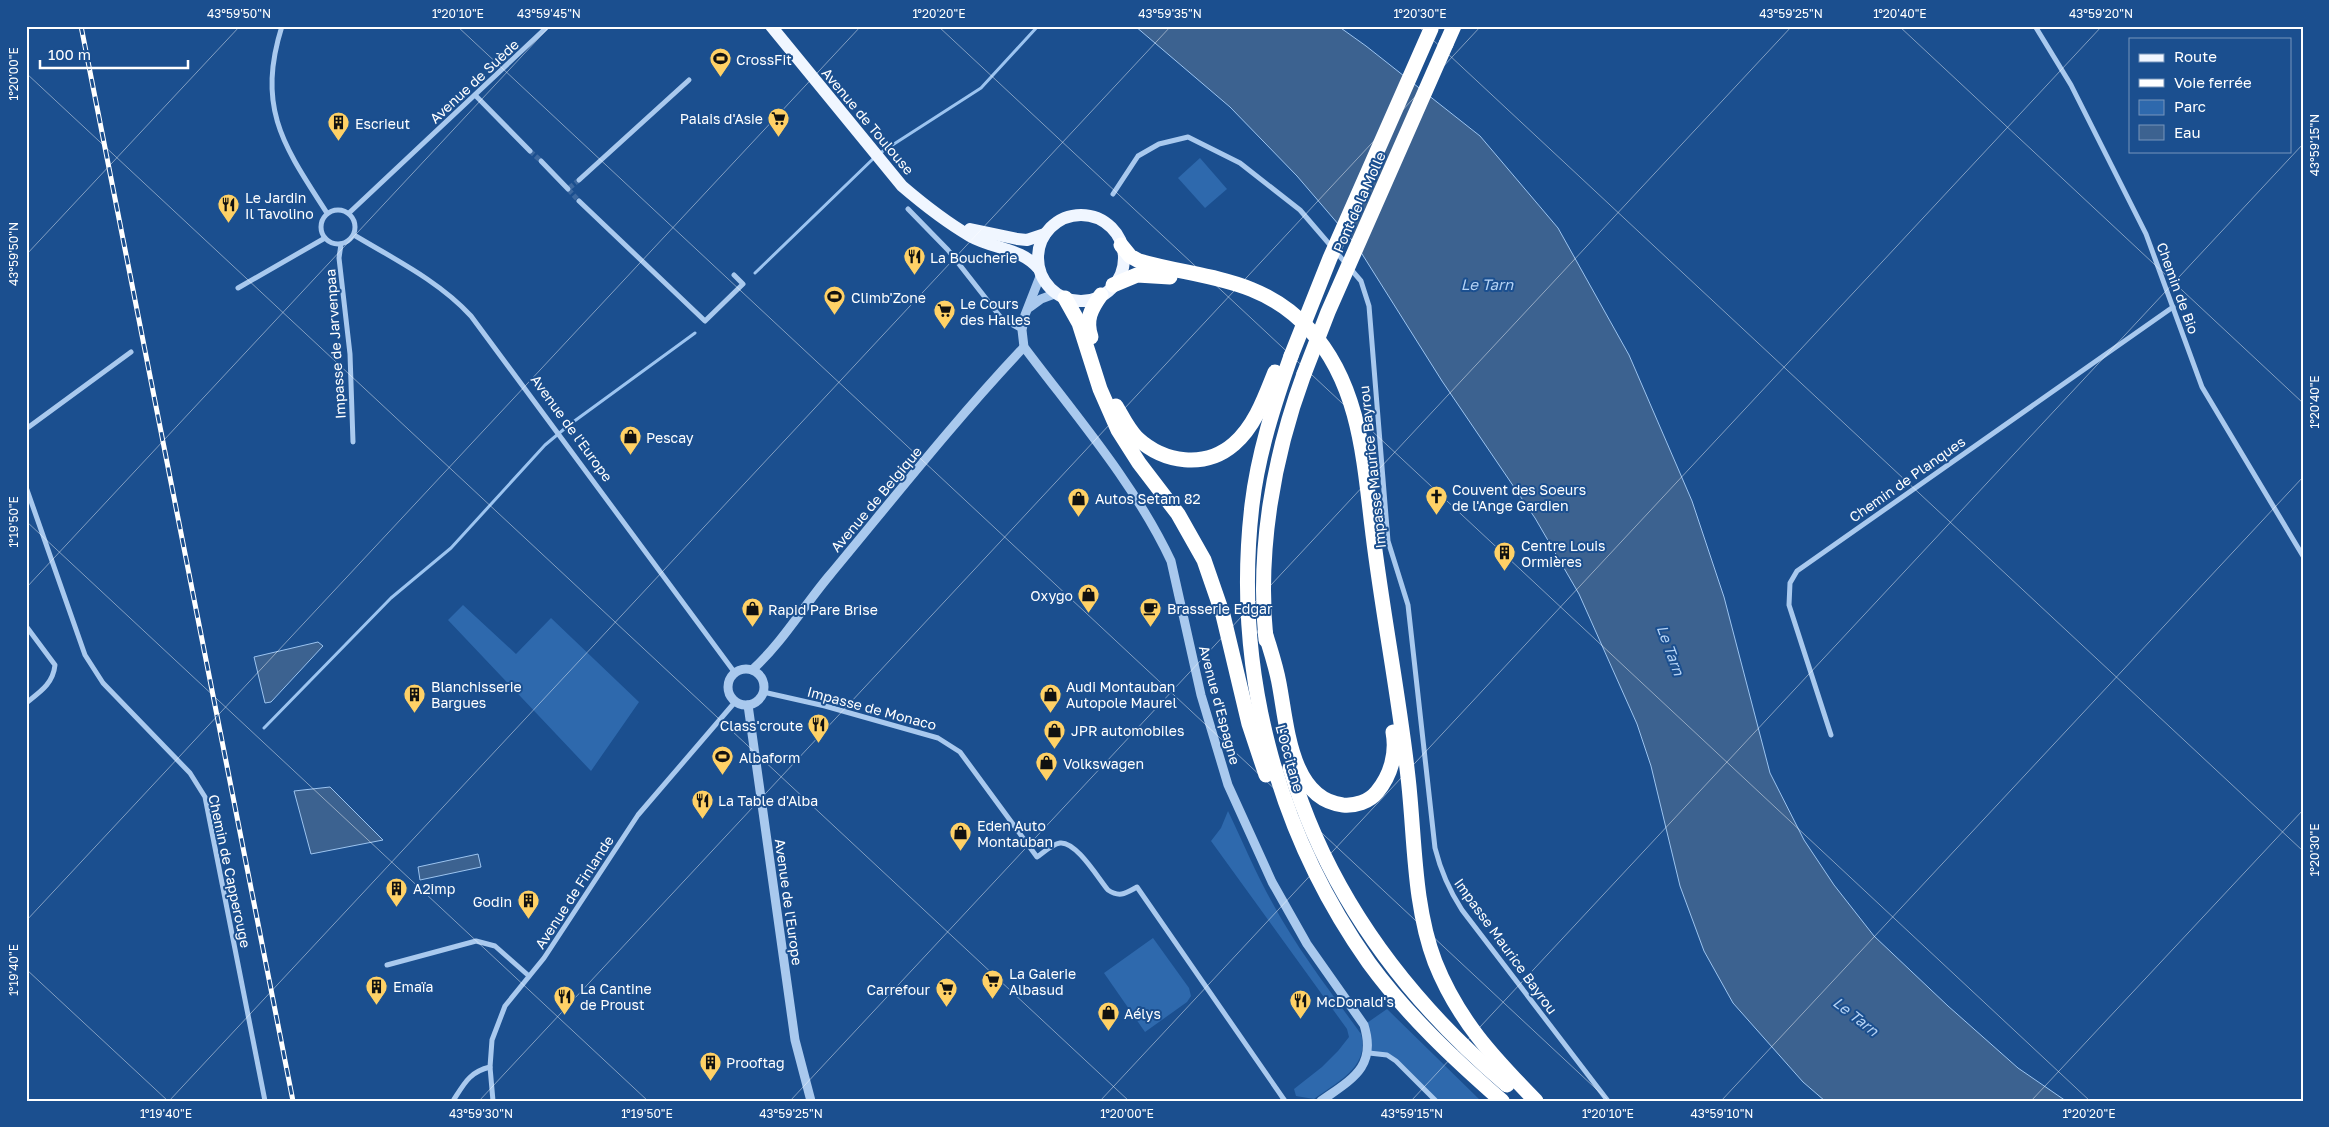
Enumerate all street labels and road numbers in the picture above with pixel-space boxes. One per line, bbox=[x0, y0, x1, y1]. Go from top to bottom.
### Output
street label: Avenue de Suède bbox=[426, 35, 522, 127]
street label: Avenue de Toulouse bbox=[818, 64, 918, 178]
street label: Pont de la Molle bbox=[1329, 149, 1389, 255]
street label: Chemin de Bio bbox=[2154, 240, 2202, 336]
street label: Impasse de Jarvenpaa bbox=[321, 268, 349, 420]
street label: Avenue de l'Europe bbox=[528, 371, 616, 485]
street label: Impasse Maurice Bayrou bbox=[1355, 385, 1389, 549]
street label: Chemin de Planques bbox=[1846, 433, 1968, 525]
street label: Avenue de Belgique bbox=[827, 443, 925, 555]
street label: Avenue d'Espagne bbox=[1196, 644, 1244, 766]
street label: Impasse de Monaco bbox=[806, 683, 938, 733]
street label: L'Occitane bbox=[1272, 722, 1308, 794]
street label: Chemin de Capperouge bbox=[205, 793, 255, 949]
street label: Avenue de Finlande bbox=[531, 832, 617, 952]
street label: Avenue de l'Europe bbox=[772, 838, 806, 966]
street label: Impasse Maurice Bayrou bbox=[1451, 875, 1561, 1017]

